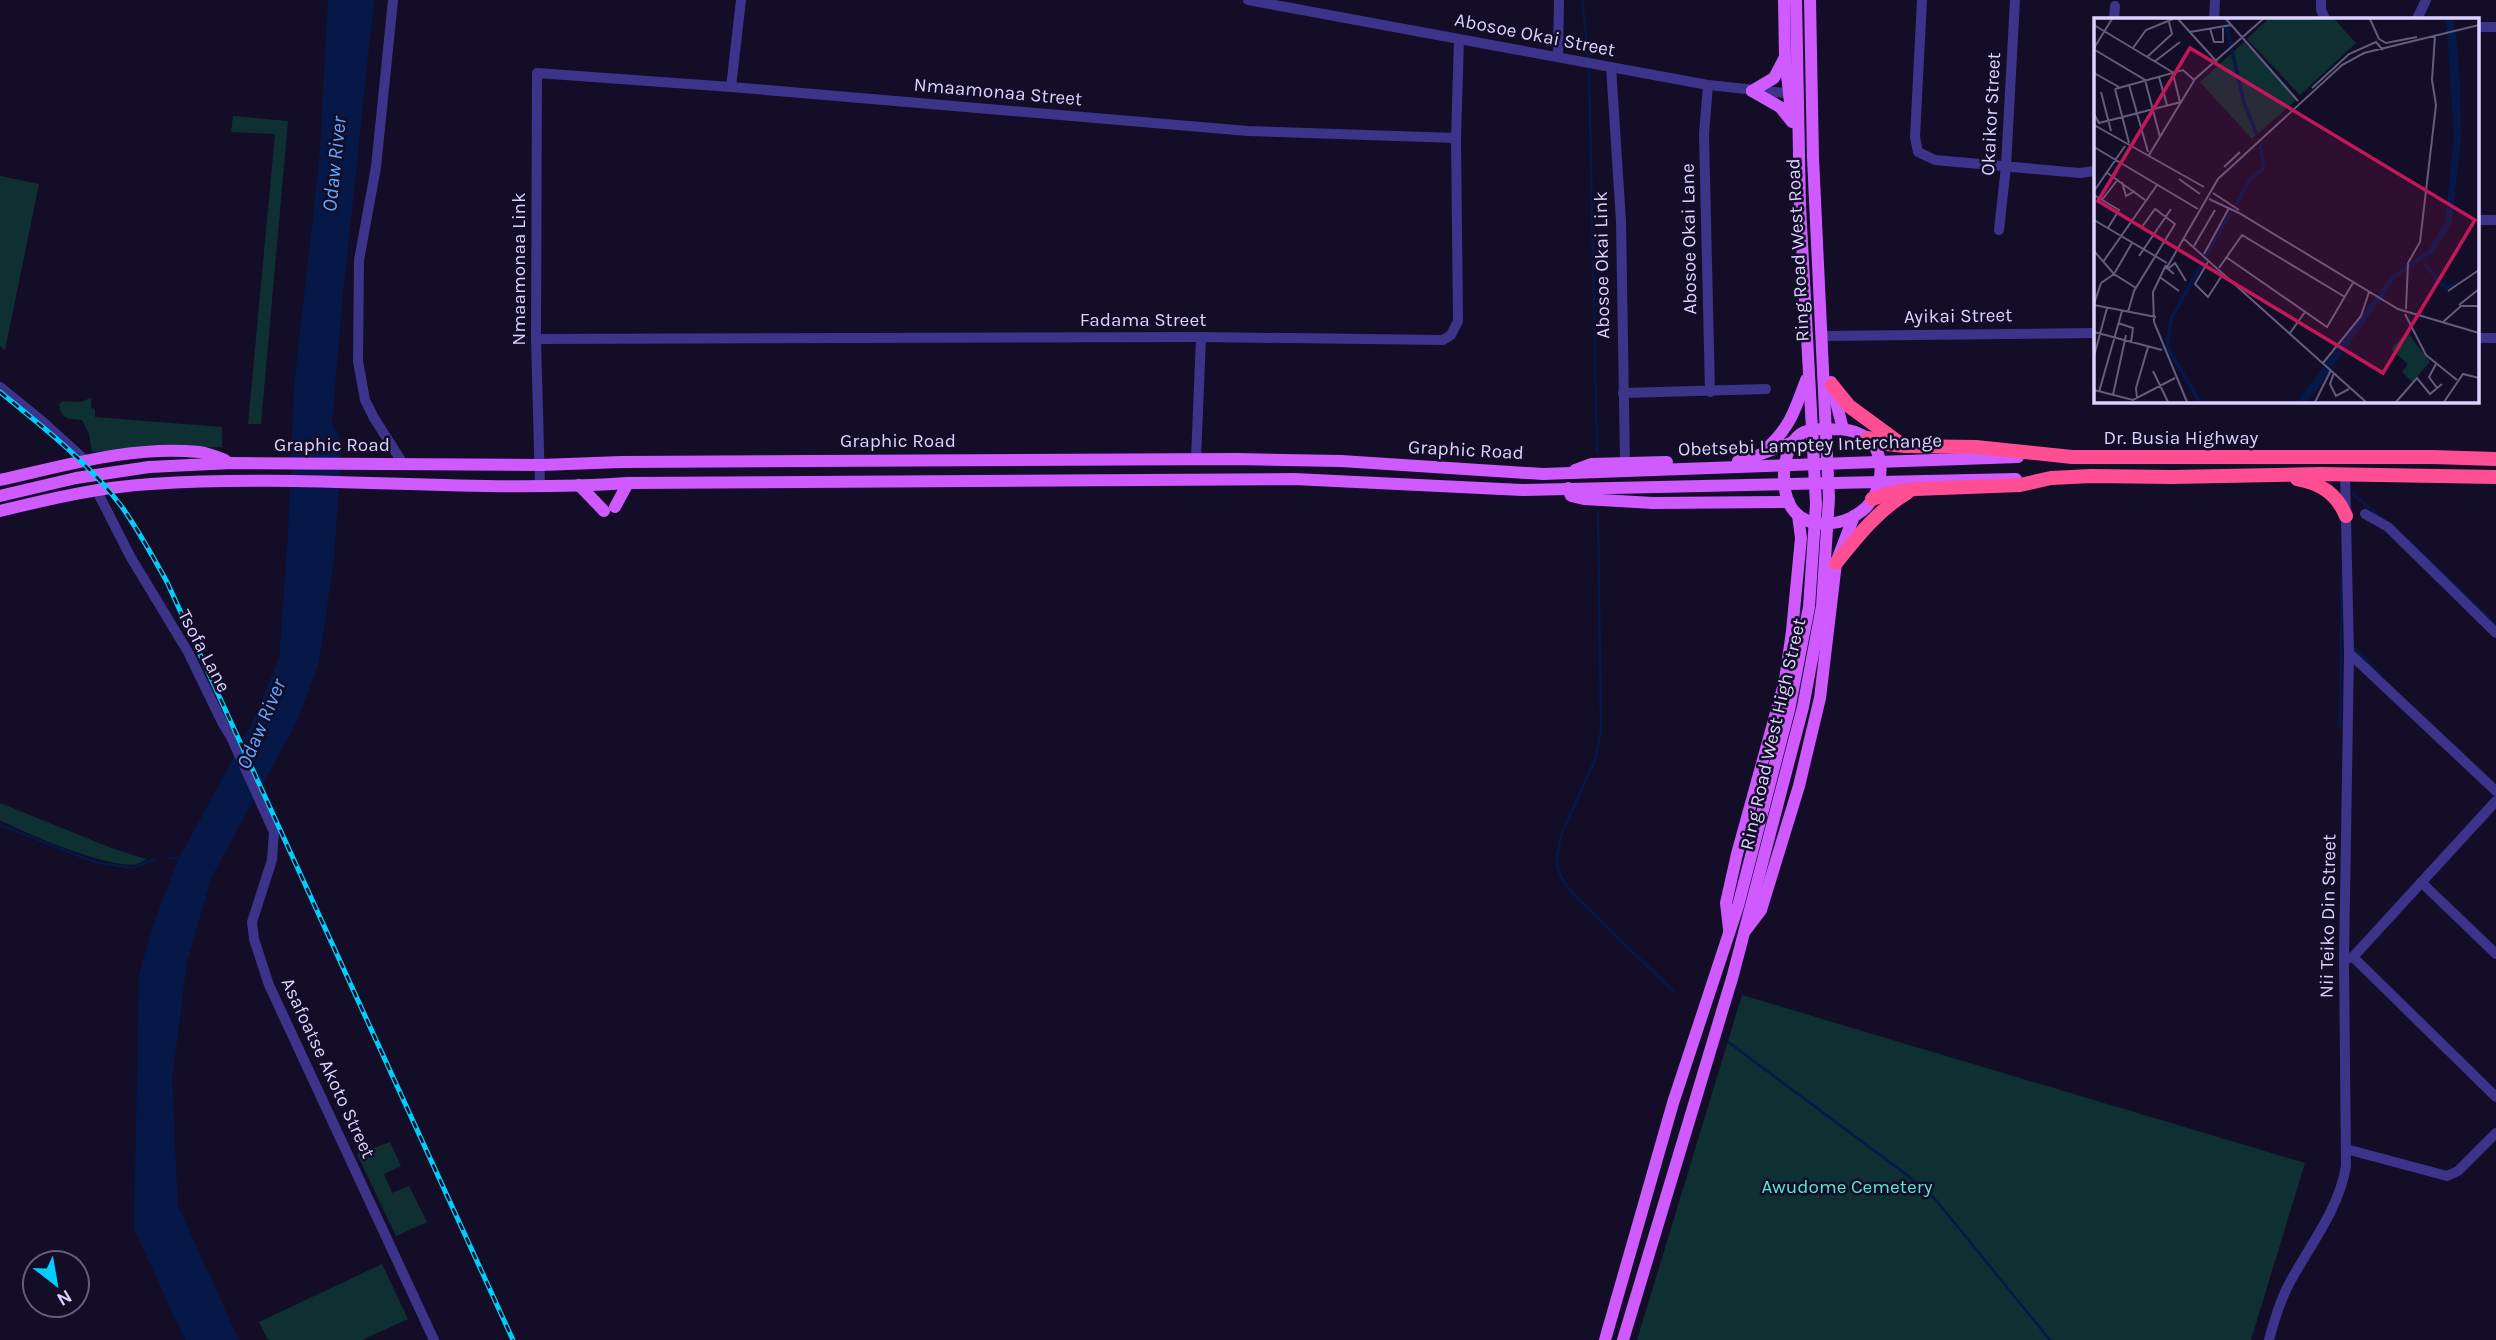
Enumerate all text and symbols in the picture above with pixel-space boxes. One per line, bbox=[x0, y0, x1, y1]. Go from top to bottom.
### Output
street label: Abosoe Okai Street bbox=[1453, 9, 1617, 61]
inset map bbox=[2094, 18, 2478, 402]
street label: Okaikor Street bbox=[1977, 52, 2005, 176]
street label: Nmaamonaa Street bbox=[913, 74, 1083, 110]
water label: Odaw River bbox=[317, 114, 351, 213]
street label: Ring Road West Road bbox=[1782, 158, 1814, 342]
street label: Abosoe Okai Lane bbox=[1677, 163, 1701, 315]
street label: Abosoe Okai Link bbox=[1590, 191, 1614, 339]
street label: Nmaamonaa Link bbox=[508, 192, 530, 346]
street label: Ayikai Street bbox=[1904, 304, 2012, 328]
street label: Fadama Street bbox=[1080, 309, 1206, 331]
street label: Dr. Busia Highway bbox=[2104, 427, 2259, 449]
street label: Obetsebi Lamptey Interchange bbox=[1678, 429, 1942, 461]
street label: Graphic Road bbox=[840, 430, 956, 452]
street label: Graphic Road bbox=[274, 434, 390, 456]
street label: Graphic Road bbox=[1408, 436, 1524, 464]
street label: Tsofa Lane bbox=[173, 606, 235, 696]
street label: Ring Road West High Street bbox=[1736, 616, 1810, 852]
water label: Odaw River bbox=[231, 674, 291, 773]
street label: Nii Teiko Din Street bbox=[2316, 834, 2340, 998]
street label: Asafoatse Akoto Street bbox=[277, 974, 379, 1162]
park label: Awudome Cemetery bbox=[1762, 1176, 1933, 1198]
north arrow bbox=[21, 1249, 91, 1319]
text: N bbox=[53, 1285, 76, 1311]

